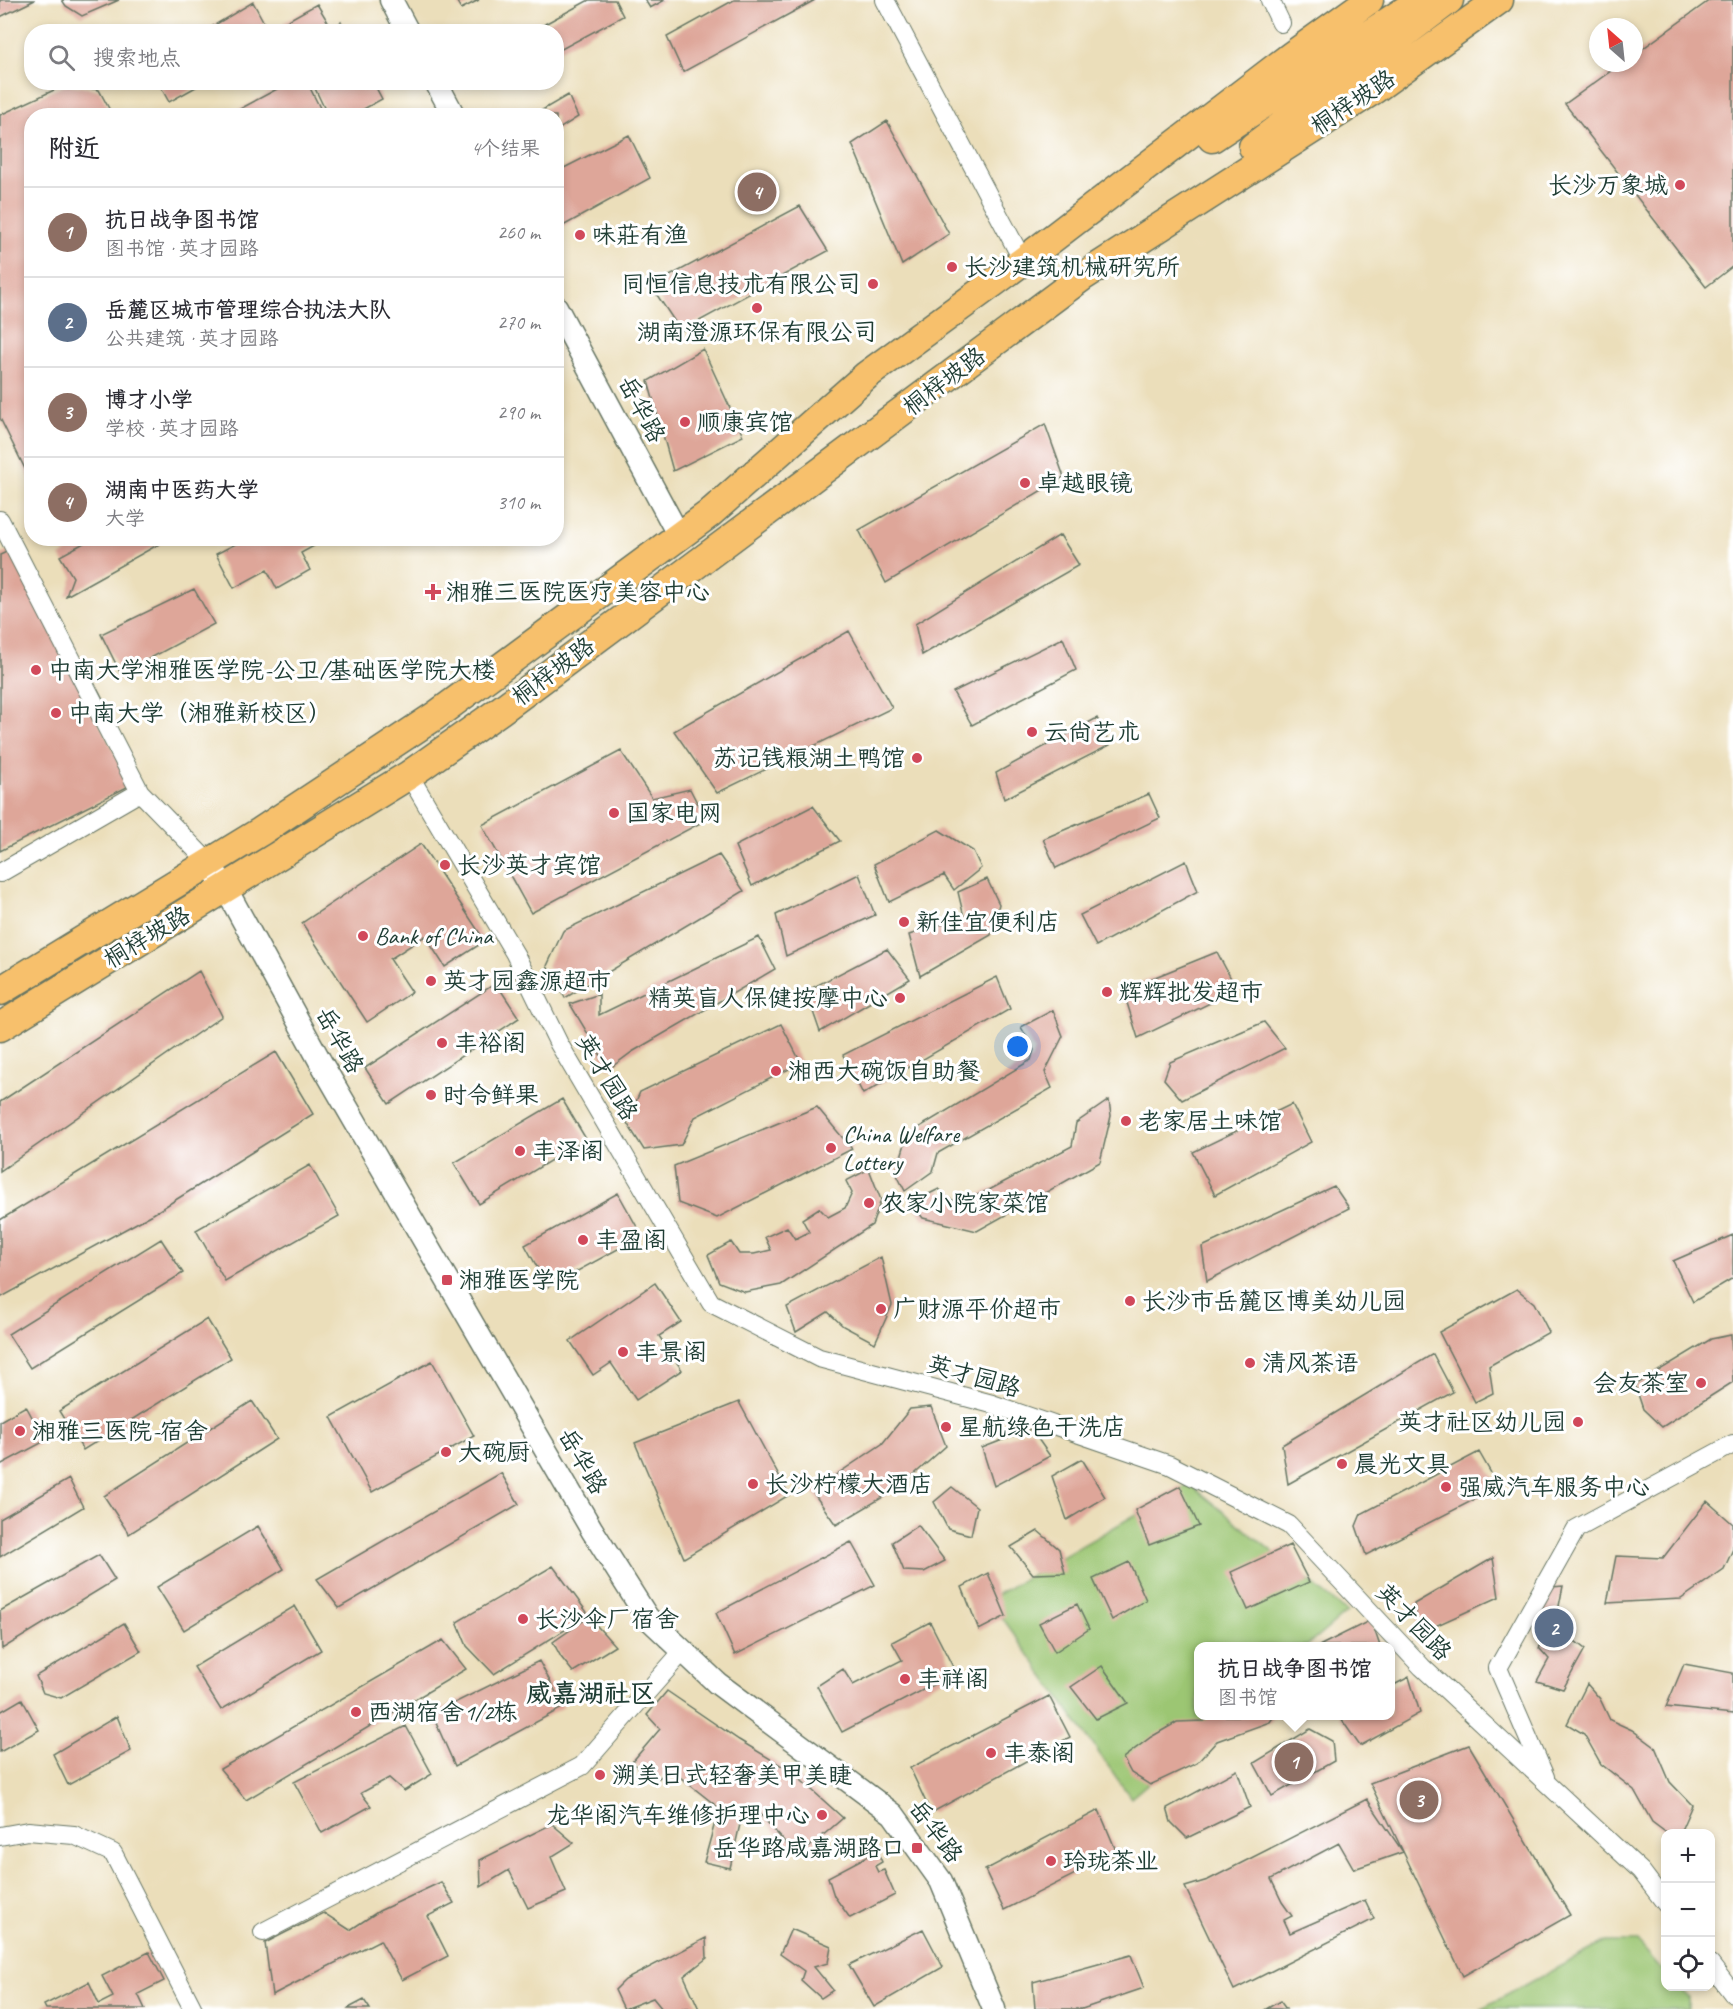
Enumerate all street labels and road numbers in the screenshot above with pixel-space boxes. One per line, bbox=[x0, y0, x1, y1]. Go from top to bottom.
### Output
street label: 桐梓坡路 bbox=[1305, 63, 1401, 141]
street label: 桐梓坡路 bbox=[897, 340, 991, 422]
street label: 岳华路 bbox=[612, 370, 672, 448]
street label: 桐梓坡路 bbox=[506, 630, 600, 712]
street label: 桐梓坡路 bbox=[98, 899, 196, 975]
street label: 岳华路 bbox=[309, 1001, 371, 1079]
street label: 英才园路 bbox=[569, 1028, 645, 1126]
street label: 英才园路 bbox=[924, 1348, 1024, 1404]
street label: 岳华路 bbox=[552, 1422, 614, 1500]
street label: 英才园路 bbox=[1370, 1577, 1458, 1667]
street label: 岳华路 bbox=[902, 1793, 970, 1869]

